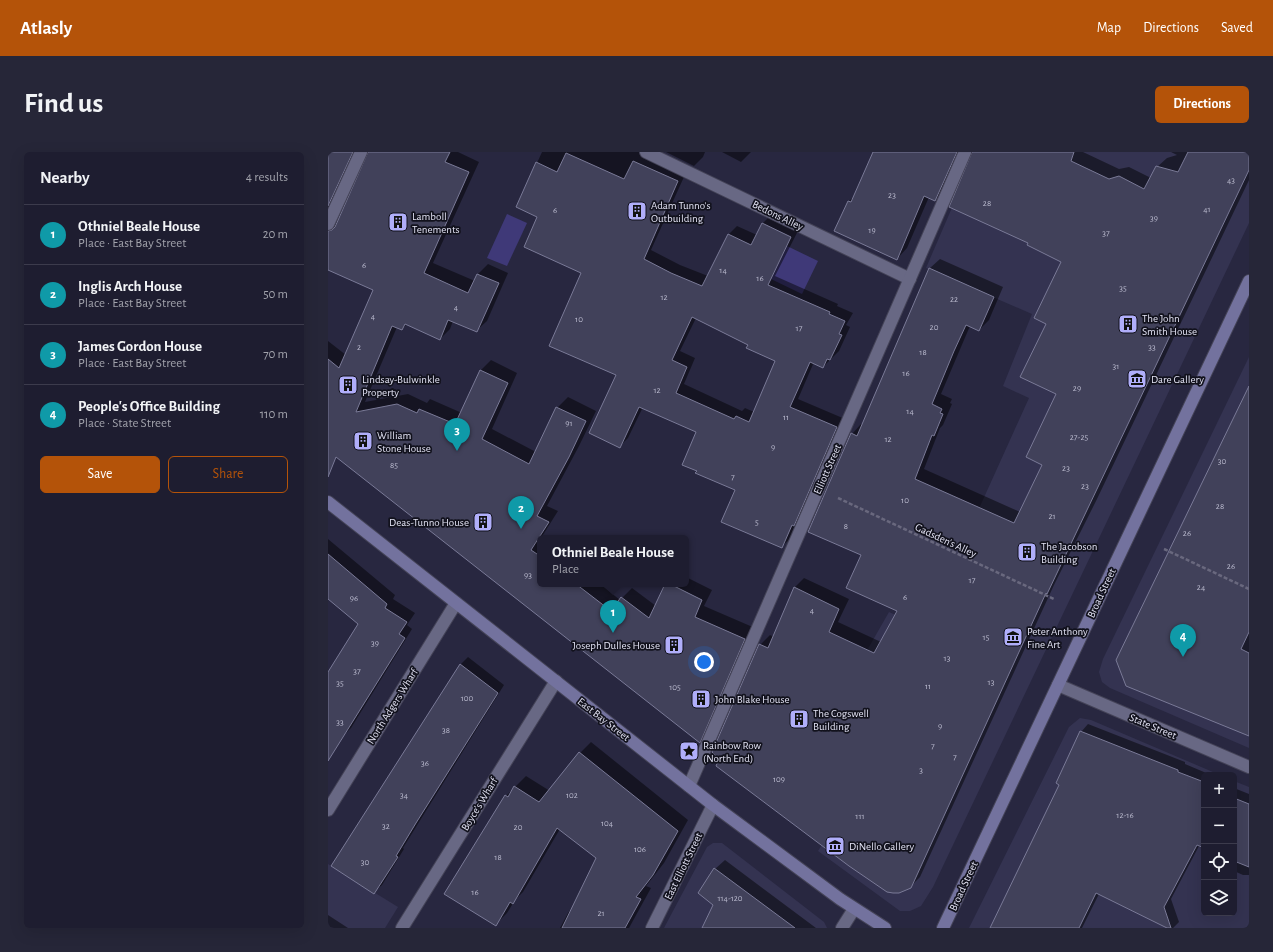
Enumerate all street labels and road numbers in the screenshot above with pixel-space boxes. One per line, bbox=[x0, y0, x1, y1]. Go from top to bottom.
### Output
street label: Bedons Alley bbox=[751, 198, 805, 233]
street label: Elliott Street bbox=[812, 442, 844, 496]
street label: Gadsden's Alley bbox=[913, 521, 978, 560]
street label: Broad Street bbox=[1085, 566, 1118, 620]
street label: North Adgers Wharf bbox=[365, 666, 420, 746]
street label: East Bay Street bbox=[576, 696, 632, 743]
street label: State Street bbox=[1128, 712, 1178, 741]
street label: Boyce's Wharf bbox=[459, 775, 500, 833]
street label: East Elliott Street bbox=[662, 831, 705, 901]
street label: Broad Street bbox=[947, 859, 980, 913]

